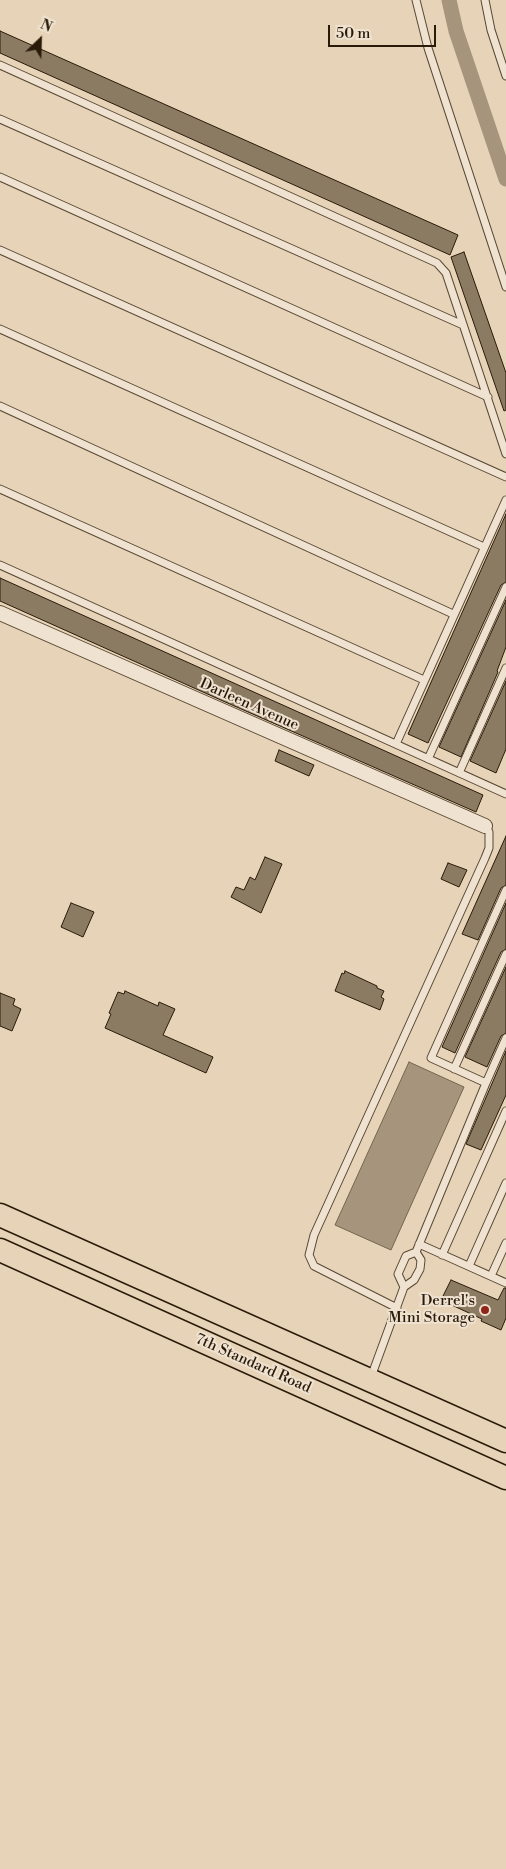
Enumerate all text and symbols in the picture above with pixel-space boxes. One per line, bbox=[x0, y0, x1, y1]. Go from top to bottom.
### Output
north arrow bbox=[15, 15, 65, 65]
scale bar bbox=[331, 15, 438, 47]
text: N bbox=[37, 16, 55, 37]
text: 50 m bbox=[336, 24, 370, 43]
street label: Darleen Avenue bbox=[197, 675, 301, 735]
place label: Derrel's Mini Storage bbox=[388, 1292, 475, 1327]
marker: Derrel's Mini Storage bbox=[479, 1304, 491, 1316]
street label: 7th Standard Road bbox=[192, 1330, 314, 1398]

